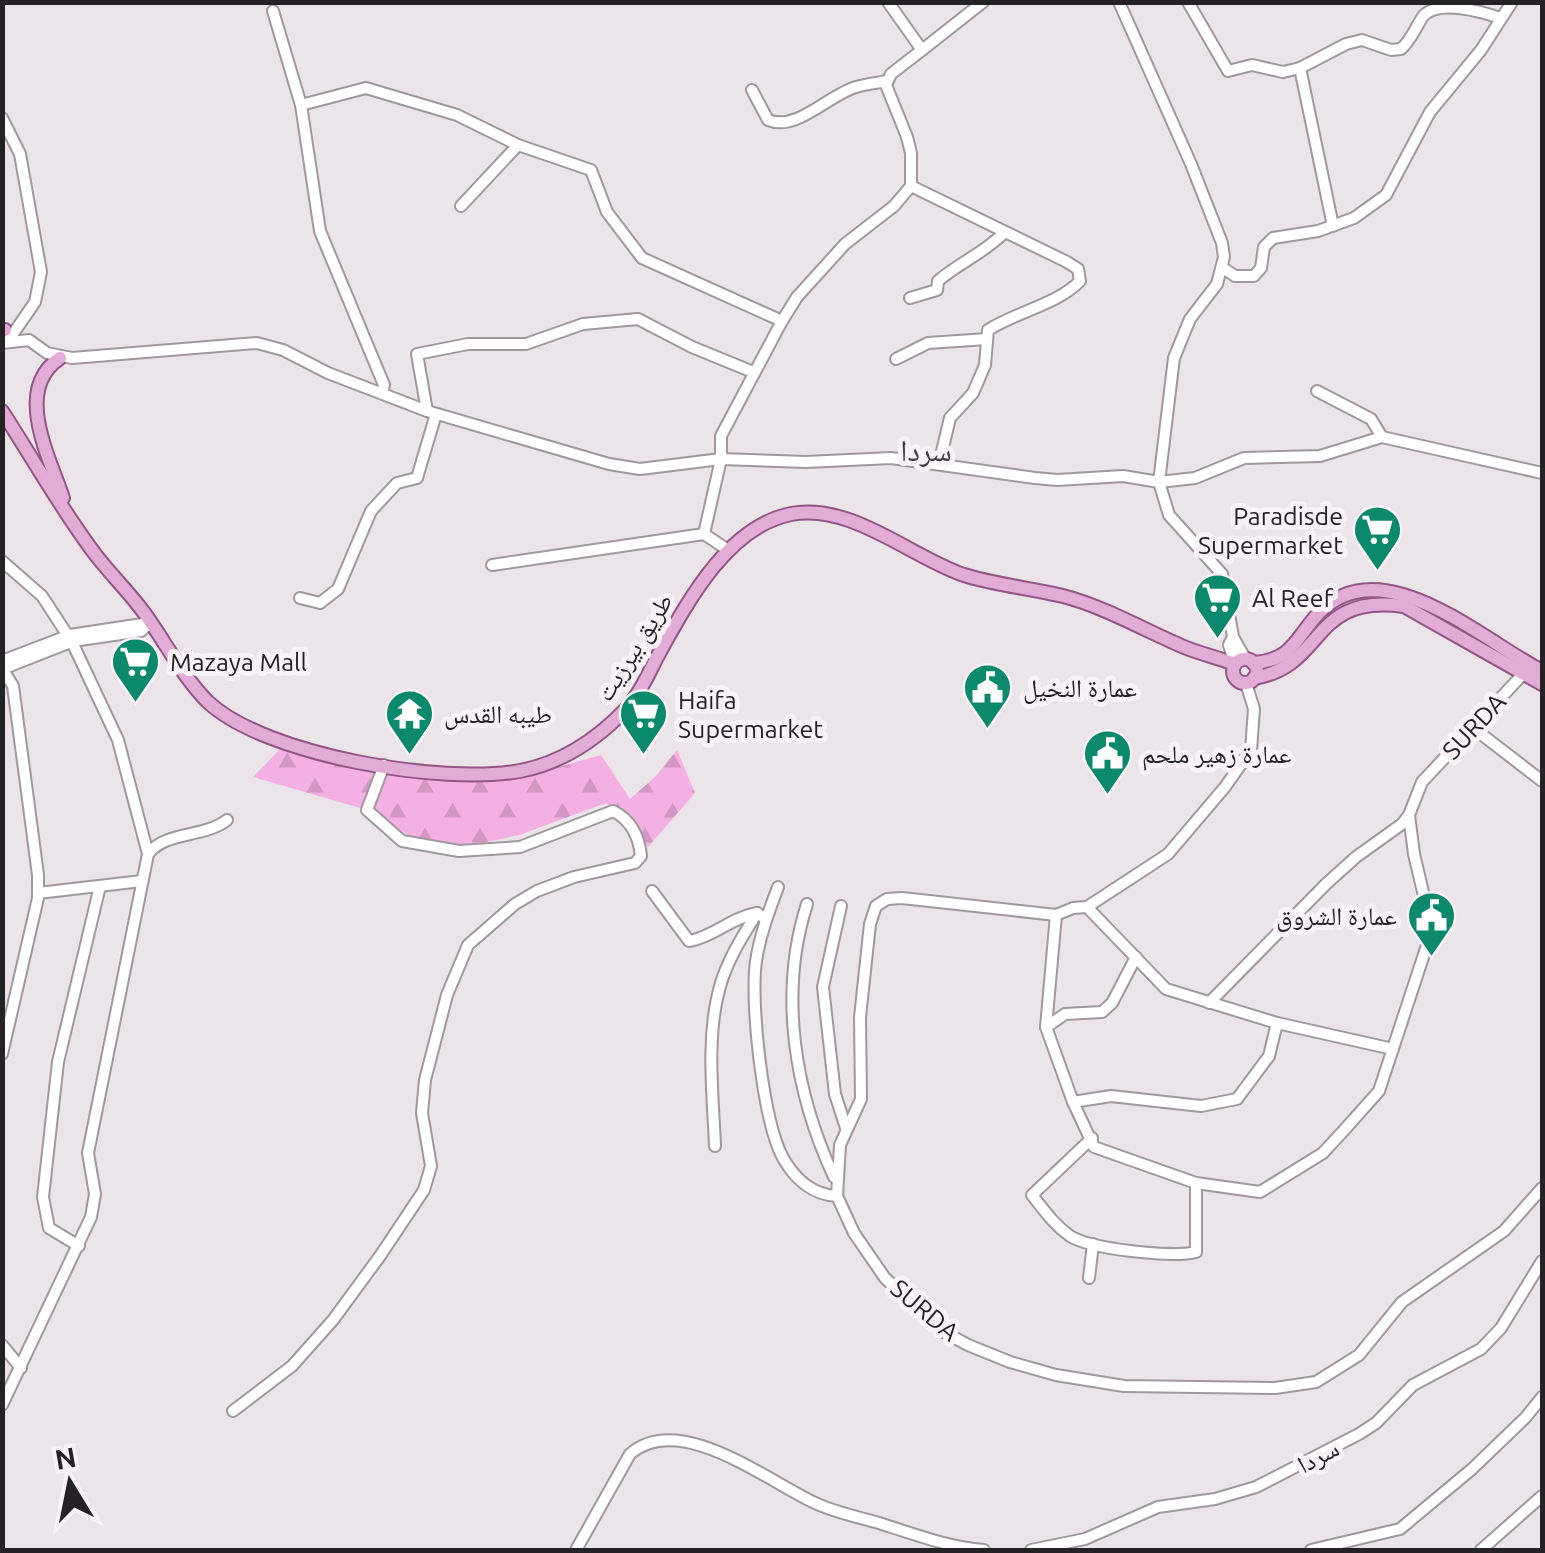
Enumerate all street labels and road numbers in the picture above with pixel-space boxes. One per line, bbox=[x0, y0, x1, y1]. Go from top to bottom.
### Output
street label: طريق بيرزيت bbox=[590, 588, 680, 707]
street label: SURDA bbox=[1437, 687, 1511, 765]
street label: SURDA bbox=[886, 1274, 964, 1346]
street label: سردا bbox=[1293, 1434, 1343, 1478]

